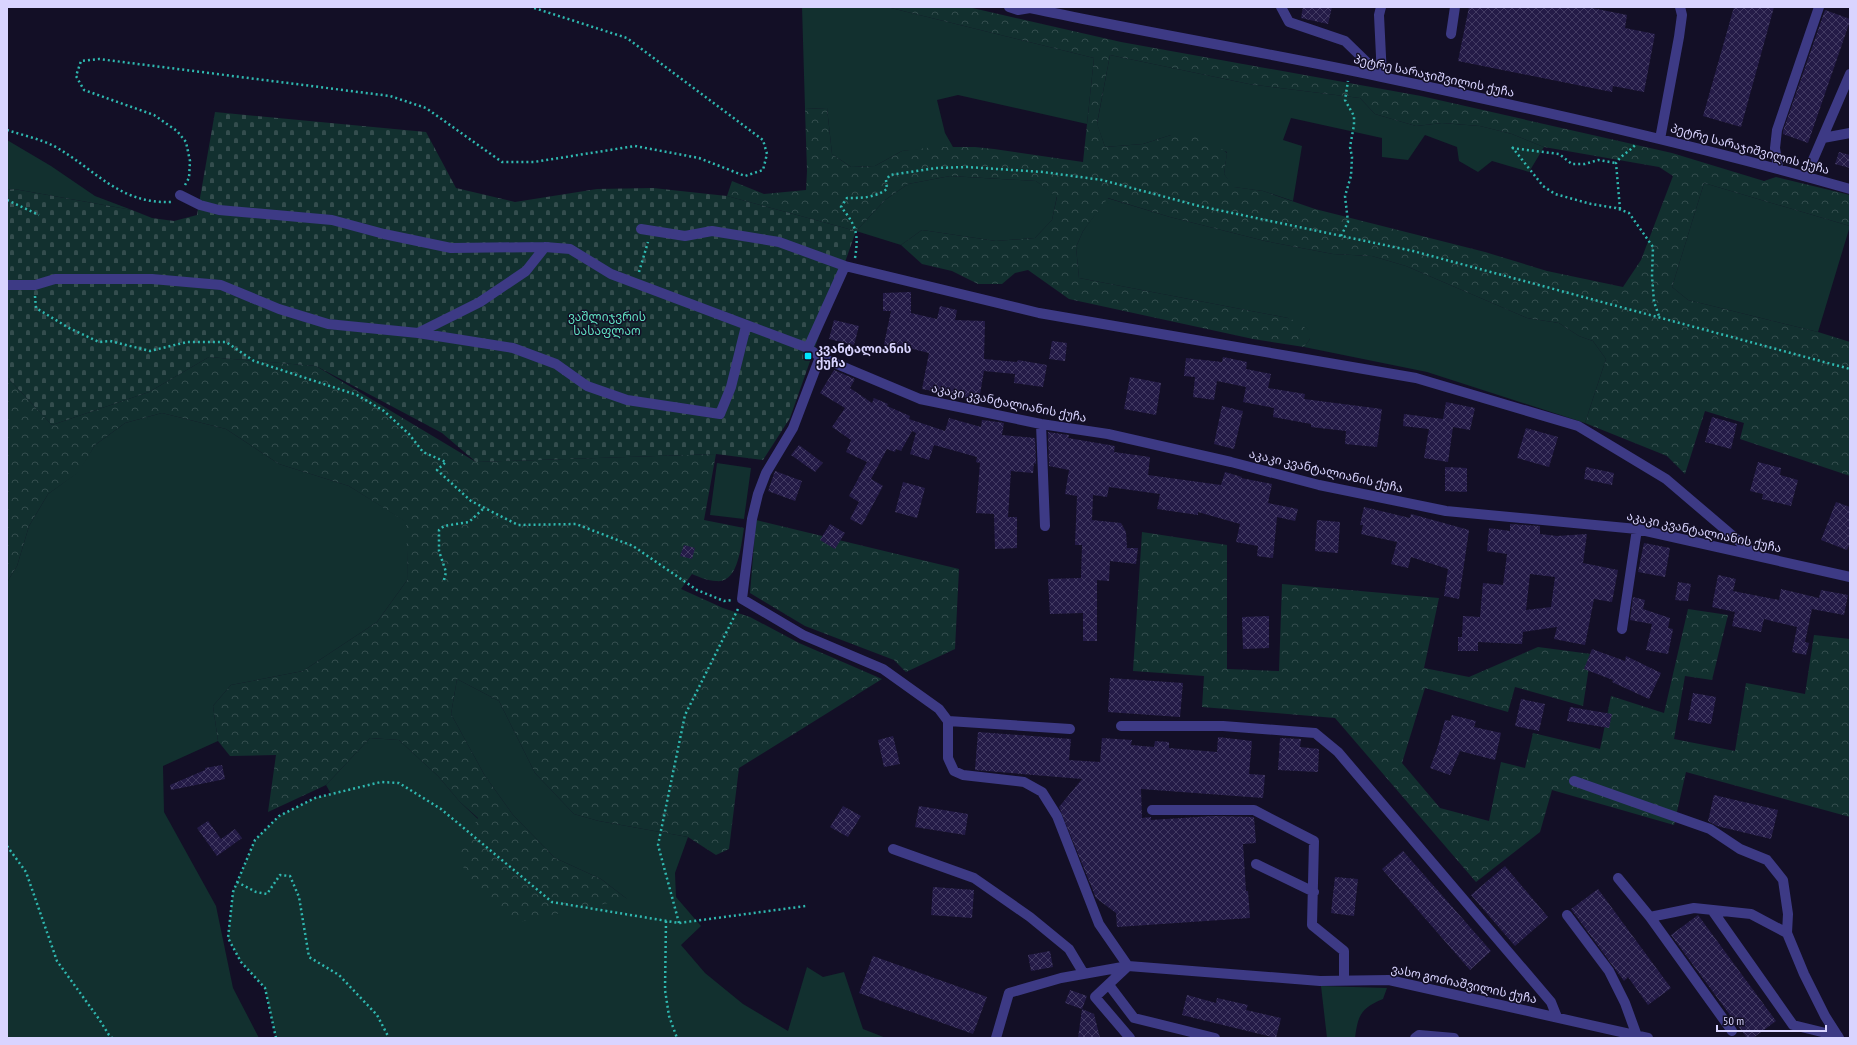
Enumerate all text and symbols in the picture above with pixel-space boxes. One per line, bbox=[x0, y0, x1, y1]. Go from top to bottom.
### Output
street label: პეტრე სარაჯიშვილის ქუჩა bbox=[1352, 51, 1516, 101]
street label: პეტრე სარაჯიშვილის ქუჩა bbox=[1669, 120, 1831, 178]
park label: ვაშლიჯვრის სასაფლაო bbox=[568, 309, 646, 339]
place label: კვანტალიანის ქუჩა bbox=[816, 341, 912, 370]
marker: კვანტალიანის ქუჩა bbox=[803, 351, 813, 361]
street label: აკაკი კვანტალიანის ქუჩა bbox=[930, 380, 1088, 426]
street label: აკაკი კვანტალიანის ქუჩა bbox=[1247, 445, 1405, 497]
street label: აკაკი კვანტალიანის ქუჩა bbox=[1625, 508, 1783, 556]
street label: ვასო გოძიაშვილის ქუჩა bbox=[1390, 961, 1538, 1007]
scale bar bbox=[1717, 1007, 1826, 1033]
text: 50 m bbox=[1723, 1013, 1744, 1028]

